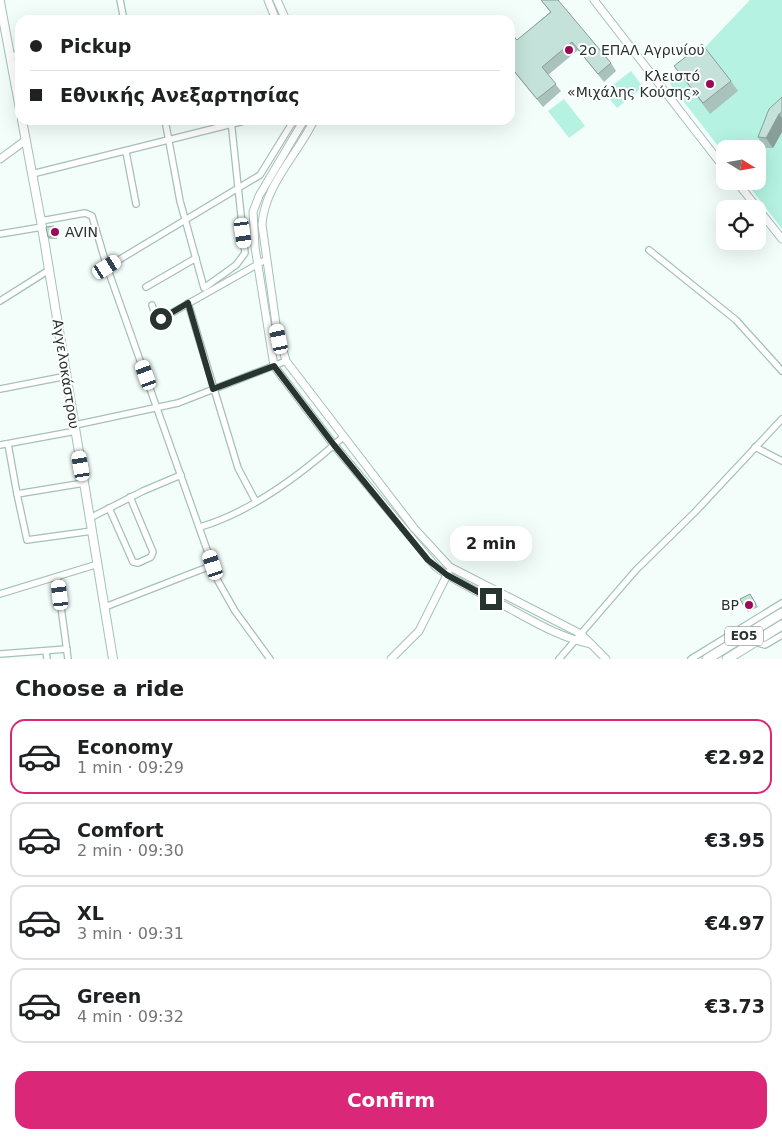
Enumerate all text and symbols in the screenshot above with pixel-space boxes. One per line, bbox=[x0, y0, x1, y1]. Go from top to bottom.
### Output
text: Pickup bbox=[60, 35, 131, 57]
place label: 2ο ΕΠΑΛ Αγρινίου bbox=[579, 42, 705, 58]
marker: 2ο ΕΠΑΛ Αγρινίου bbox=[563, 44, 575, 56]
place label: Κλειστό «Μιχάλης Κούσης» bbox=[567, 68, 700, 100]
marker: Κλειστό «Μιχάλης Κούσης» bbox=[704, 78, 716, 90]
text: Εθνικής Ανεξαρτησίας bbox=[60, 84, 300, 106]
north arrow bbox=[716, 140, 766, 190]
map controls bbox=[716, 140, 766, 250]
button: locate bbox=[716, 200, 766, 250]
car bbox=[233, 217, 252, 249]
place label: AVIN bbox=[65, 224, 98, 240]
marker: AVIN bbox=[49, 226, 61, 238]
car bbox=[90, 253, 123, 281]
route start bbox=[150, 308, 172, 330]
street label: Αγγελοκάστρου bbox=[49, 318, 83, 430]
car bbox=[268, 323, 289, 355]
car bbox=[133, 358, 158, 392]
car bbox=[71, 450, 90, 482]
callout: 2 min bbox=[450, 526, 532, 562]
text: 2 min bbox=[466, 534, 516, 553]
car bbox=[201, 548, 224, 582]
car bbox=[50, 579, 69, 611]
route end bbox=[480, 588, 502, 610]
place label: BP bbox=[721, 597, 739, 613]
marker: BP bbox=[743, 599, 755, 611]
road number: ΕΟ5 bbox=[725, 626, 763, 646]
text: Choose a ride bbox=[15, 676, 184, 701]
icon: car bbox=[17, 734, 62, 779]
text: Economy bbox=[77, 736, 173, 758]
text: €2.92 bbox=[705, 746, 765, 768]
text: 1 min · 09:29 bbox=[77, 758, 184, 777]
icon: car bbox=[17, 817, 62, 862]
text: Comfort bbox=[77, 819, 164, 841]
text: €3.95 bbox=[705, 829, 765, 851]
text: 2 min · 09:30 bbox=[77, 841, 184, 860]
icon: car bbox=[17, 900, 62, 945]
text: XL bbox=[77, 902, 104, 924]
text: €4.97 bbox=[705, 912, 765, 934]
text: 3 min · 09:31 bbox=[77, 924, 184, 943]
icon: car bbox=[17, 983, 62, 1028]
text: Green bbox=[77, 985, 141, 1007]
text: €3.73 bbox=[705, 995, 765, 1017]
text: 4 min · 09:32 bbox=[77, 1007, 184, 1026]
button: Confirm bbox=[15, 1071, 767, 1129]

